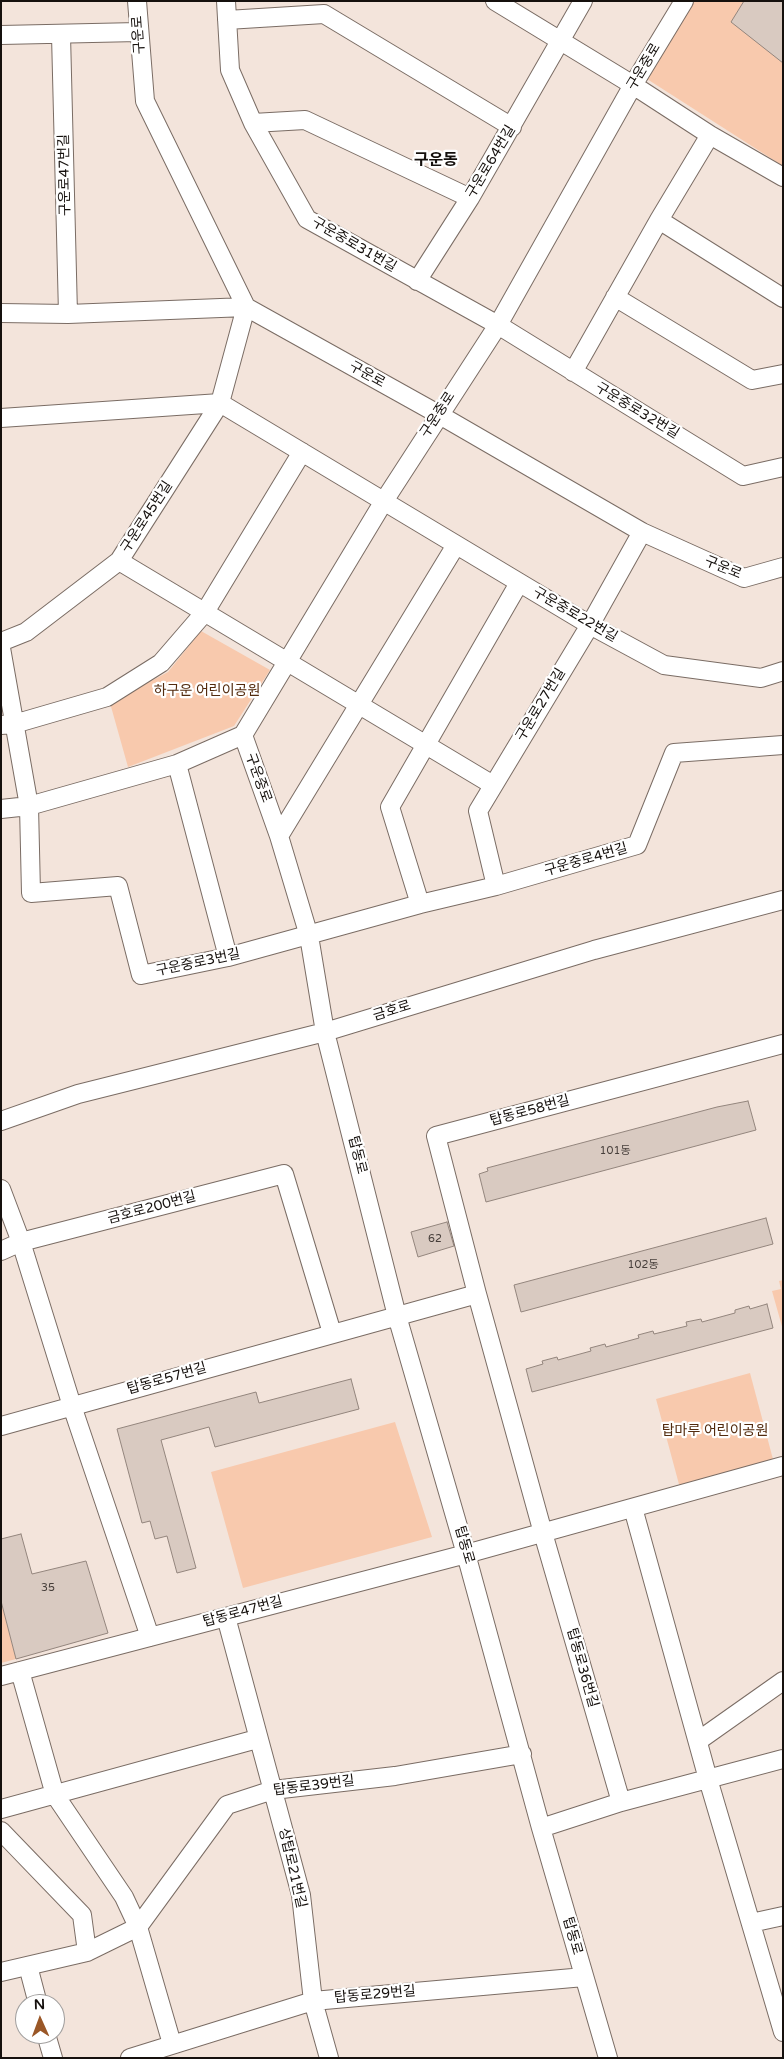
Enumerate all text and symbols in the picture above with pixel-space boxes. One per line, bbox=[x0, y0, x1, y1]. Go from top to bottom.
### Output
street label: 구운로 bbox=[129, 15, 149, 55]
street label: 구운중로 bbox=[624, 41, 664, 93]
street label: 구운로64번길 bbox=[463, 123, 519, 201]
street label: 구운로47번길 bbox=[56, 134, 74, 216]
district label: 구운동 bbox=[414, 151, 458, 171]
street label: 구운중로31번길 bbox=[309, 214, 399, 276]
street label: 구운로 bbox=[346, 358, 388, 392]
street label: 구운중로32번길 bbox=[592, 379, 682, 443]
street label: 구운중로 bbox=[417, 389, 459, 441]
street label: 구운로45번길 bbox=[118, 478, 176, 556]
street label: 구운로 bbox=[702, 553, 744, 583]
street label: 구운중로22번길 bbox=[530, 584, 620, 646]
street label: 구운로27번길 bbox=[513, 666, 569, 744]
park label: 하구운 어린이공원 bbox=[154, 683, 260, 699]
street label: 구운중로 bbox=[241, 751, 275, 805]
street label: 구운중로4번길 bbox=[542, 840, 630, 880]
street label: 구운중로3번길 bbox=[154, 946, 242, 980]
street label: 금호로 bbox=[371, 997, 413, 1025]
street label: 탑동로58번길 bbox=[488, 1092, 572, 1130]
street label: 탑동로 bbox=[344, 1134, 370, 1176]
house number: 101동 bbox=[600, 1144, 630, 1158]
street label: 금호로200번길 bbox=[106, 1188, 198, 1228]
house number: 62 bbox=[428, 1232, 442, 1246]
house number: 102동 bbox=[628, 1258, 658, 1272]
street label: 탑동로57번길 bbox=[125, 1360, 209, 1398]
park label: 탑마루 어린이공원 bbox=[662, 1423, 768, 1439]
street label: 탑동로 bbox=[451, 1524, 477, 1566]
house number: 35 bbox=[41, 1581, 55, 1595]
street label: 탑동로47번길 bbox=[201, 1593, 285, 1631]
street label: 탑동로36번길 bbox=[563, 1626, 601, 1710]
street label: 탑동로39번길 bbox=[272, 1773, 356, 1799]
street label: 상탑로21번길 bbox=[275, 1826, 309, 1910]
street label: 탑동로 bbox=[559, 1915, 585, 1957]
street label: 탑동로29번길 bbox=[333, 1983, 417, 2007]
north arrow bbox=[15, 1994, 65, 2044]
text: N bbox=[34, 1996, 45, 2013]

